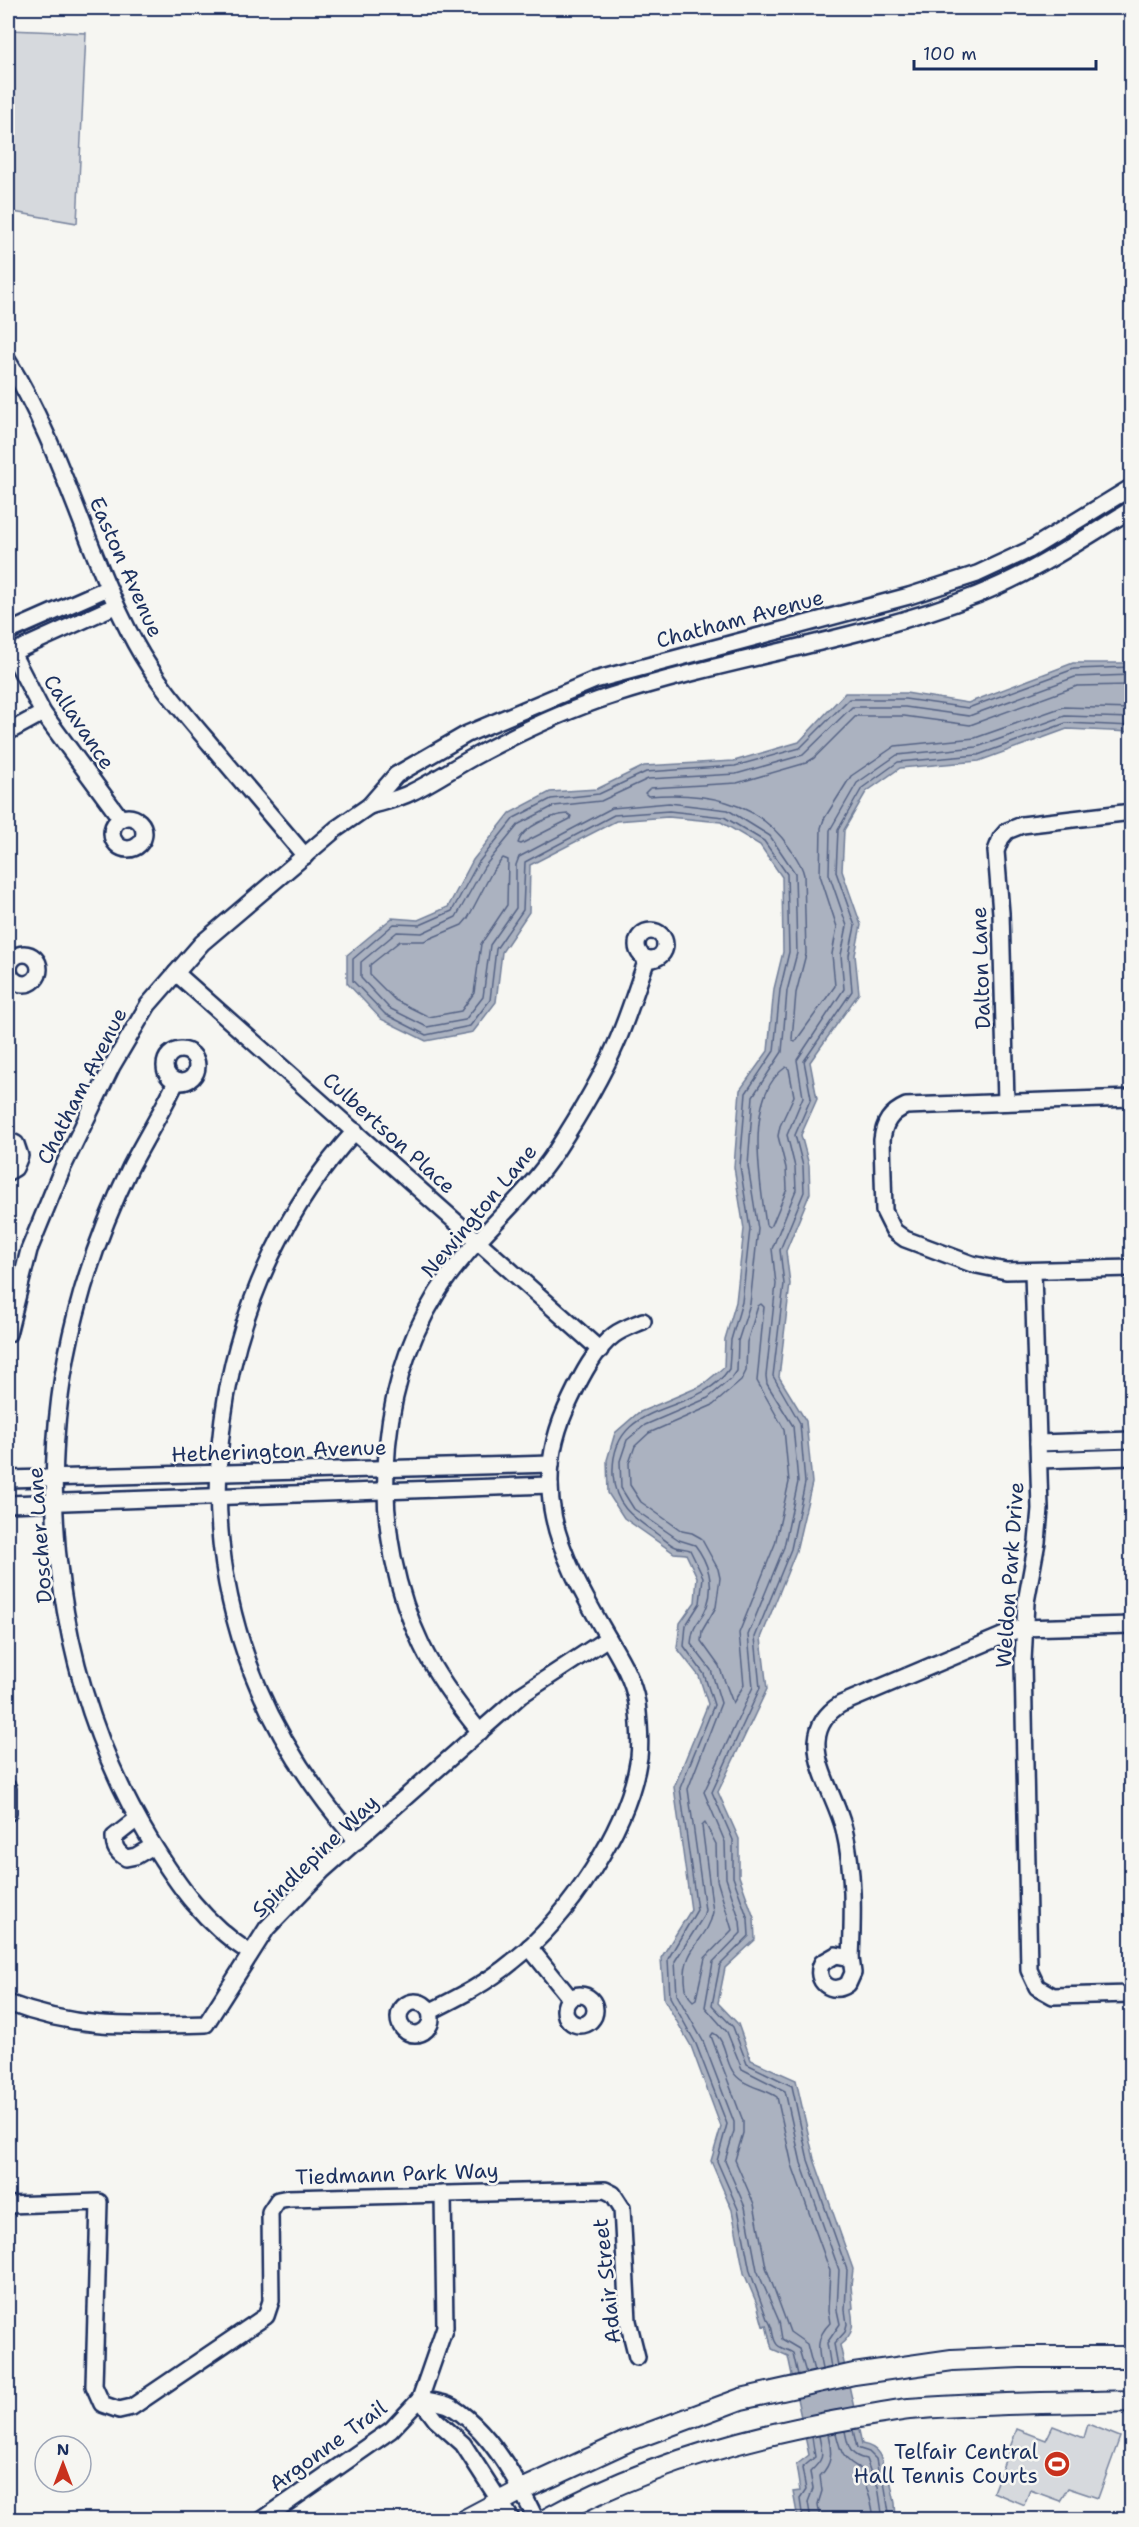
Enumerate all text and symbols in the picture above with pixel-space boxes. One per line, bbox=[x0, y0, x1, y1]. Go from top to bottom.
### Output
scale bar bbox=[914, 33, 1096, 71]
text: 100 m bbox=[923, 42, 977, 66]
street label: Easton Avenue bbox=[83, 492, 169, 642]
street label: Chatham Avenue bbox=[653, 583, 827, 655]
street label: Callavance bbox=[37, 669, 121, 775]
street label: Dalton Lane bbox=[965, 906, 997, 1030]
street label: Chatham Avenue bbox=[30, 1003, 134, 1169]
street label: Culbertson Place bbox=[317, 1066, 461, 1200]
street label: Newington Lane bbox=[415, 1138, 543, 1284]
street label: Hetherington Avenue bbox=[171, 1433, 387, 1469]
street label: Doscher Lane bbox=[21, 1466, 59, 1604]
street label: Weldon Park Drive bbox=[990, 1481, 1030, 1669]
street label: Spindlepine Way bbox=[246, 1788, 384, 1924]
street label: Tiedmann Park Way bbox=[295, 2156, 499, 2192]
street label: Adair Street bbox=[586, 2217, 628, 2345]
street label: Argonne Trail bbox=[264, 2393, 393, 2498]
north arrow bbox=[33, 2434, 93, 2494]
place label: Telfair Central Hall Tennis Courts bbox=[854, 2438, 1039, 2490]
text: N bbox=[57, 2439, 69, 2460]
sports icon: Telfair Central Hall Tennis Courts bbox=[1042, 2449, 1072, 2479]

